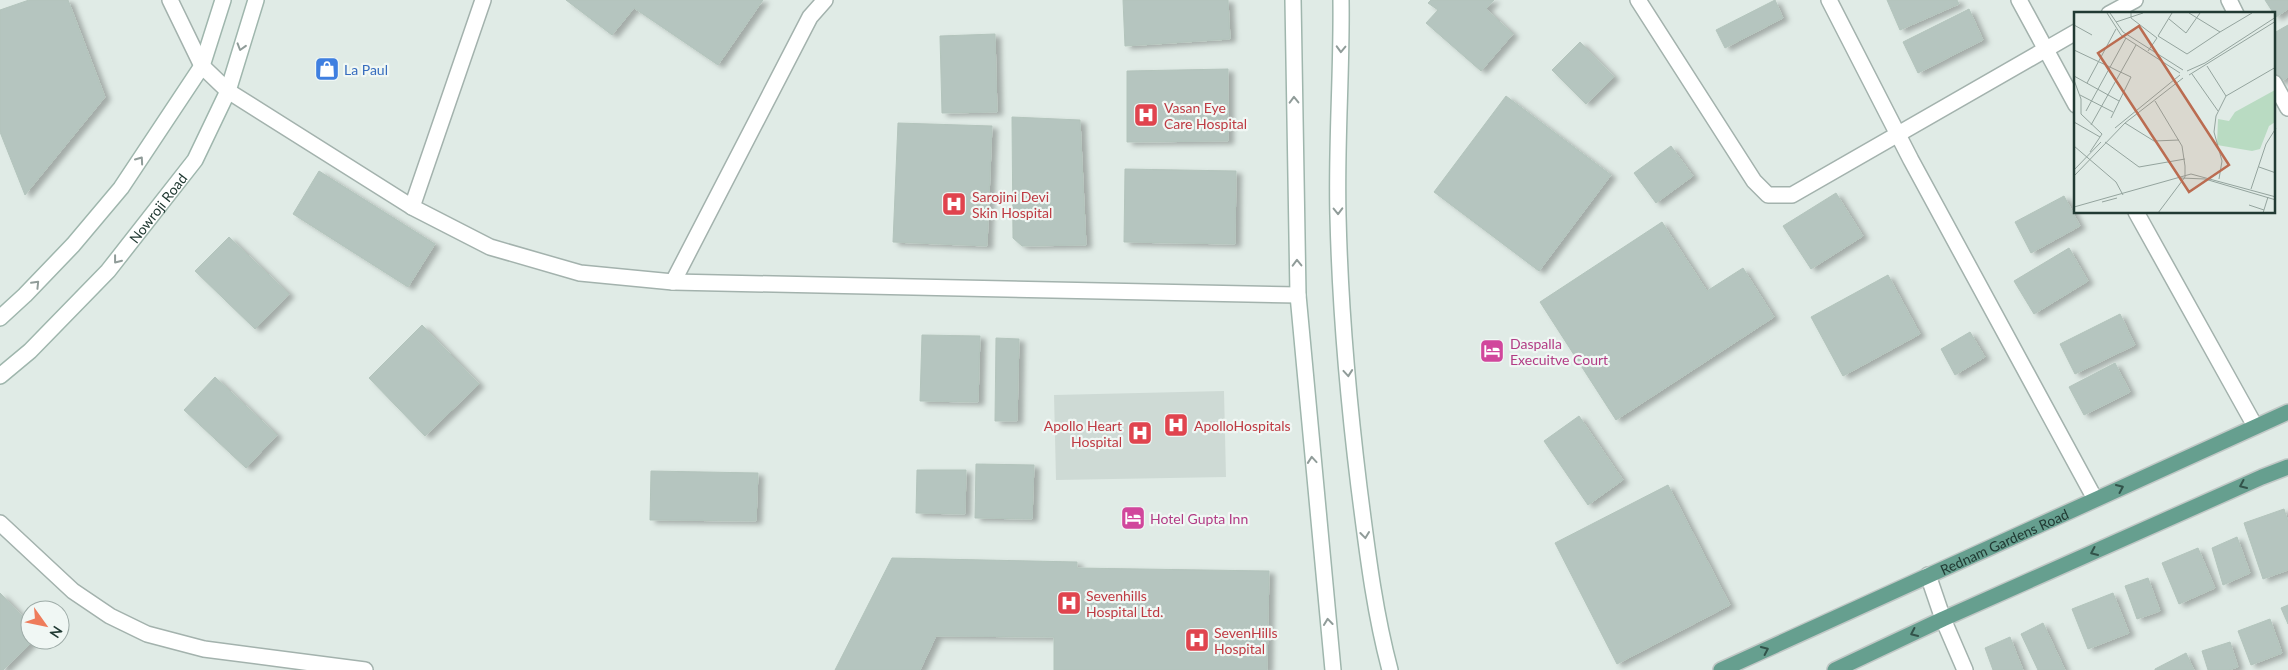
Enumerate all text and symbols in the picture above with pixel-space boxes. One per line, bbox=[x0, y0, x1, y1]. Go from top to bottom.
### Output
inset map bbox=[2074, 12, 2276, 214]
one-way arrow bbox=[237, 42, 247, 50]
one-way arrow bbox=[1335, 45, 1346, 53]
shop icon: La Paul bbox=[314, 56, 340, 82]
place label: La Paul bbox=[344, 61, 388, 78]
one-way arrow bbox=[1289, 96, 1299, 104]
place label: Vasan Eye Care Hospital bbox=[1164, 99, 1247, 132]
hospital icon: Vasan Eye Care Hospital bbox=[1133, 102, 1159, 128]
one-way arrow bbox=[134, 157, 143, 166]
street label: Nowroji Road bbox=[125, 170, 190, 246]
place label: Sarojini Devi Skin Hospital bbox=[972, 188, 1052, 221]
hospital icon: Sarojini Devi Skin Hospital bbox=[941, 191, 967, 217]
one-way arrow bbox=[1333, 208, 1343, 215]
one-way arrow bbox=[114, 254, 122, 263]
one-way arrow bbox=[1292, 259, 1302, 266]
one-way arrow bbox=[30, 281, 39, 290]
place label: Daspalla Execuitve Court bbox=[1510, 335, 1608, 368]
hotel icon: Daspalla Execuitve Court bbox=[1479, 338, 1505, 364]
one-way arrow bbox=[1342, 370, 1353, 378]
hospital icon: ApolloHospitals bbox=[1163, 412, 1189, 438]
place label: Apollo Heart Hospital bbox=[1044, 417, 1122, 450]
place label: ApolloHospitals bbox=[1194, 417, 1291, 434]
hospital icon: Apollo Heart Hospital bbox=[1127, 420, 1153, 446]
one-way arrow bbox=[1307, 455, 1318, 463]
one-way arrow bbox=[2239, 479, 2248, 490]
one-way arrow bbox=[2115, 483, 2124, 494]
hotel icon: Hotel Gupta Inn bbox=[1120, 505, 1146, 531]
street label: Rednam Gardens Road bbox=[1937, 505, 2071, 578]
place label: Hotel Gupta Inn bbox=[1150, 510, 1248, 527]
one-way arrow bbox=[1359, 531, 1370, 539]
one-way arrow bbox=[2090, 545, 2099, 556]
place label: Sevenhills Hospital Ltd. bbox=[1086, 587, 1163, 620]
hospital icon: Sevenhills Hospital Ltd. bbox=[1056, 590, 1082, 616]
north arrow bbox=[20, 600, 70, 650]
one-way arrow bbox=[1323, 617, 1334, 625]
text: N bbox=[46, 623, 66, 642]
place label: SevenHills Hospital bbox=[1214, 624, 1278, 657]
one-way arrow bbox=[1910, 626, 1919, 637]
hospital icon: SevenHills Hospital bbox=[1184, 627, 1210, 653]
one-way arrow bbox=[1760, 645, 1769, 656]

